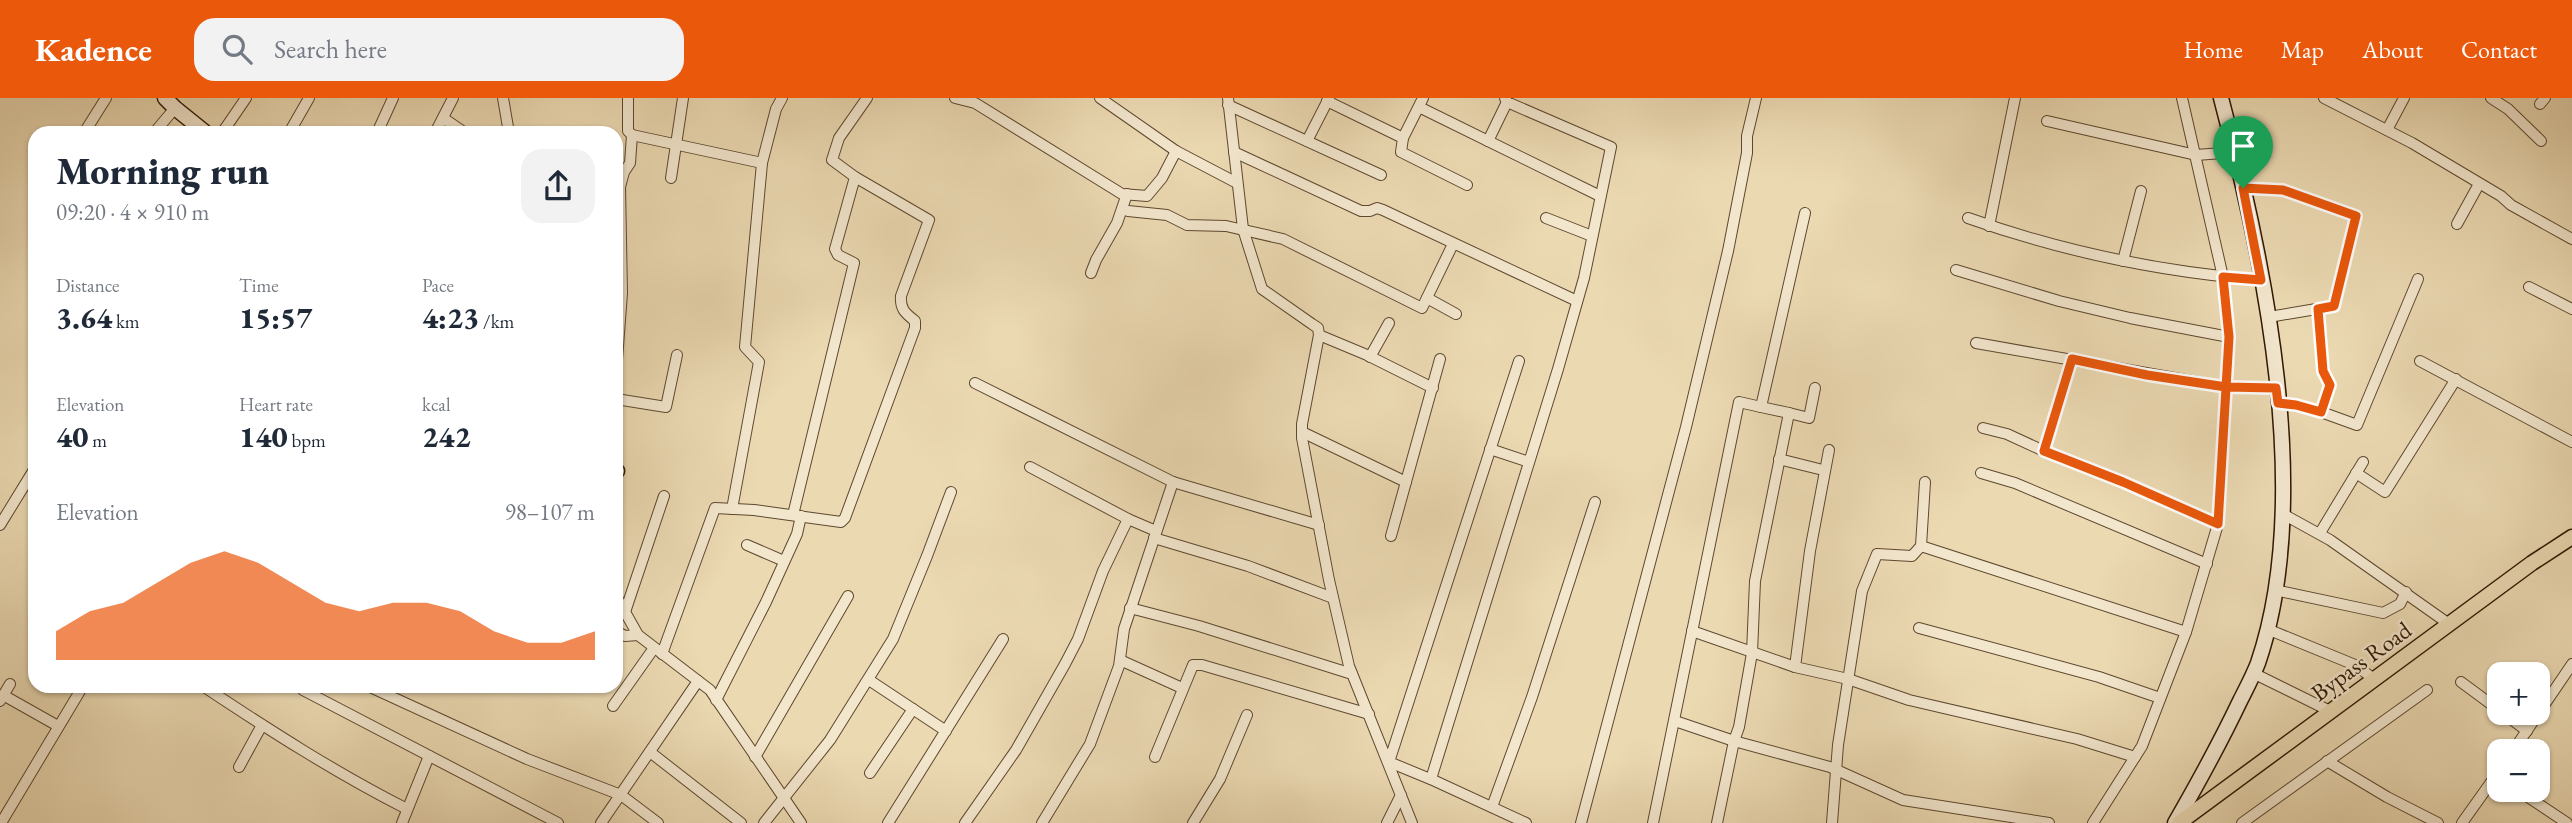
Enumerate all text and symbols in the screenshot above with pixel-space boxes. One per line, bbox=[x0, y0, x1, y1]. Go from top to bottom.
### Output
search box bbox=[194, 18, 684, 81]
text: Kadence bbox=[35, 28, 152, 71]
icon: search bbox=[218, 30, 256, 68]
text: Search here bbox=[274, 32, 387, 66]
text: Home bbox=[2183, 34, 2243, 65]
text: Map bbox=[2281, 34, 2324, 65]
text: About bbox=[2362, 34, 2423, 65]
text: Contact bbox=[2461, 34, 2537, 65]
pin bbox=[2213, 116, 2273, 188]
icon: arrive bbox=[2224, 127, 2262, 165]
text: Morning run bbox=[56, 146, 269, 195]
button: share bbox=[521, 149, 595, 223]
text: 09:20 · 4 × 910 m bbox=[56, 197, 209, 227]
text: Distance bbox=[56, 273, 119, 298]
text: Time bbox=[239, 273, 279, 298]
text: Pace bbox=[422, 273, 454, 298]
text: 3.64 bbox=[56, 298, 112, 337]
text: 15:57 bbox=[239, 298, 312, 337]
text: 4:23 bbox=[422, 298, 479, 337]
text: km bbox=[112, 309, 140, 334]
text: /km bbox=[479, 309, 514, 334]
text: Elevation bbox=[56, 392, 124, 417]
text: Heart rate bbox=[239, 392, 313, 417]
text: kcal bbox=[422, 392, 451, 417]
text: 40 bbox=[56, 417, 88, 456]
text: 140 bbox=[239, 417, 288, 456]
text: 242 bbox=[422, 417, 471, 456]
text: m bbox=[88, 428, 107, 453]
text: bpm bbox=[288, 428, 326, 453]
text: Elevation bbox=[56, 497, 139, 527]
text: 98–107 m bbox=[505, 497, 595, 527]
street label: Bypass Road bbox=[2305, 614, 2418, 708]
map controls bbox=[2487, 662, 2550, 802]
button: + bbox=[2487, 662, 2550, 725]
button: − bbox=[2487, 739, 2550, 802]

